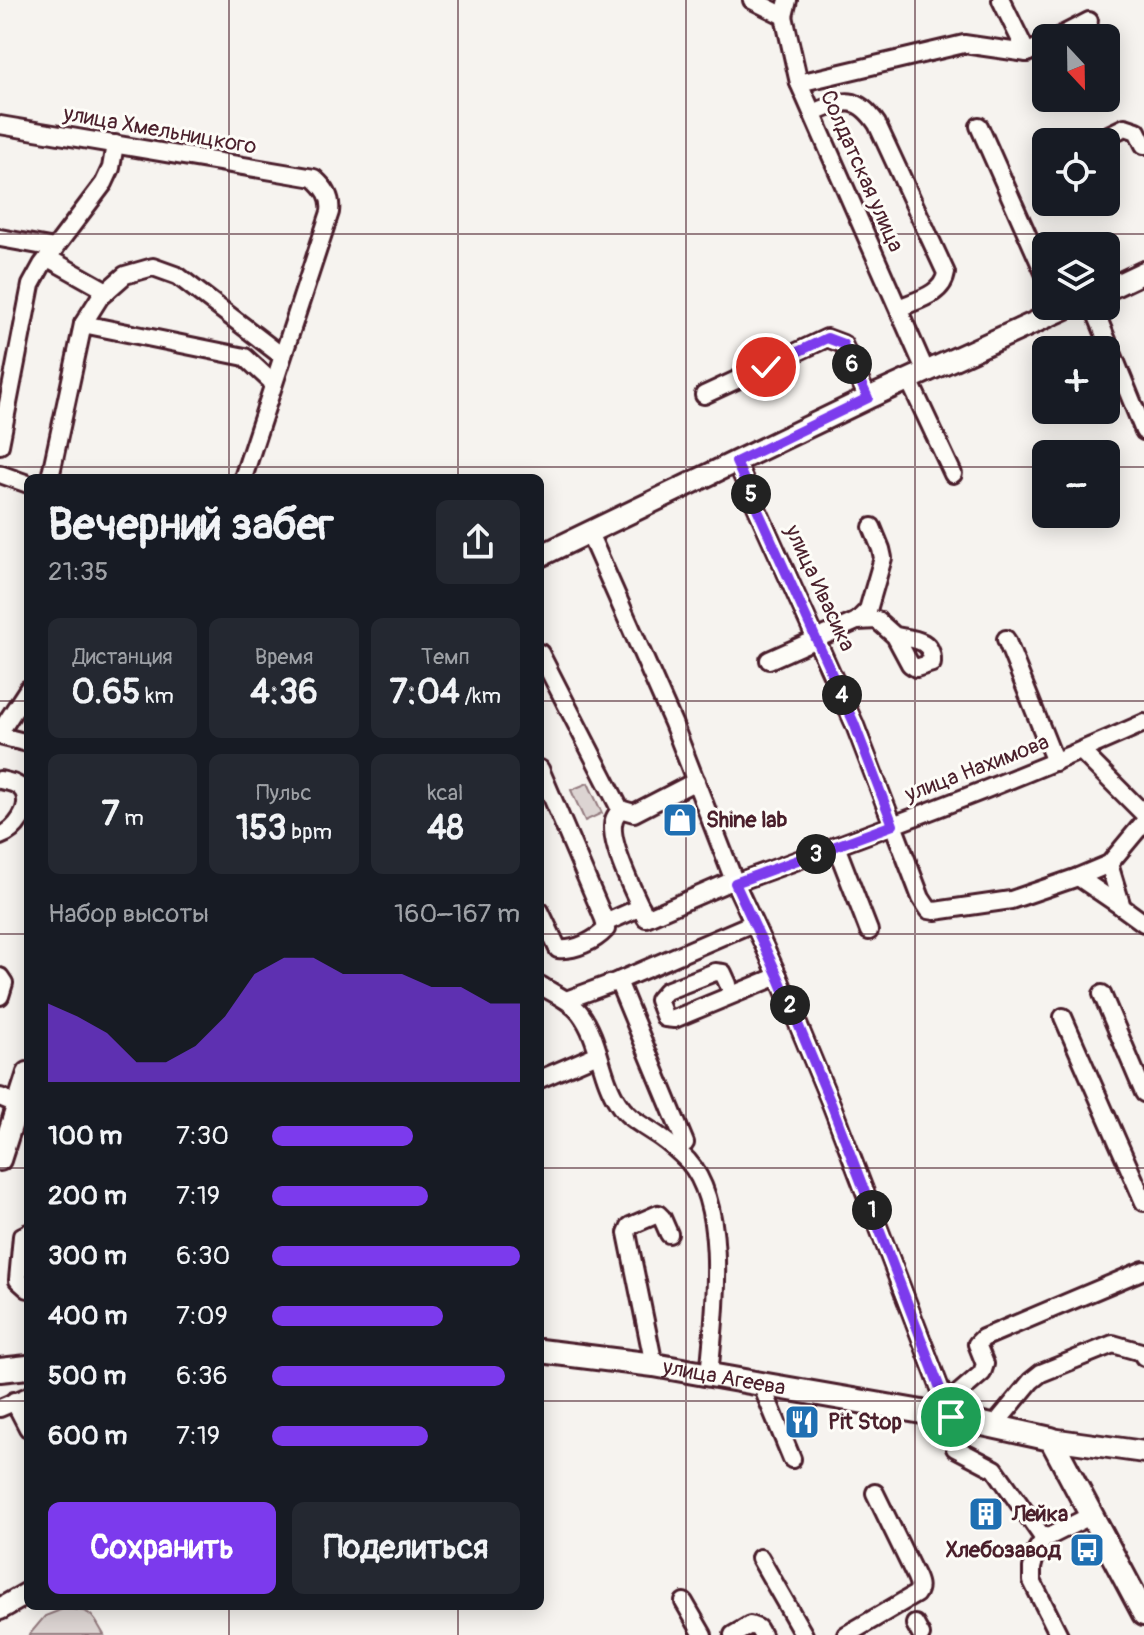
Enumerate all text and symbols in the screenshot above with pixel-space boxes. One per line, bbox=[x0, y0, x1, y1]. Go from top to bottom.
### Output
north arrow bbox=[1032, 24, 1120, 112]
map controls bbox=[1032, 24, 1120, 528]
street label: Солдатская улица bbox=[814, 86, 910, 256]
street label: улица Хмельницкого bbox=[60, 99, 259, 161]
button: locate bbox=[1032, 128, 1120, 216]
button: layers bbox=[1032, 232, 1120, 320]
pin bbox=[732, 333, 800, 401]
button: + bbox=[1032, 336, 1120, 424]
pin: 6 bbox=[832, 344, 872, 384]
icon: check bbox=[744, 345, 788, 389]
text: 6 bbox=[846, 350, 858, 378]
button: − bbox=[1032, 440, 1120, 528]
pin: 5 bbox=[731, 474, 771, 514]
text: 5 bbox=[745, 480, 757, 508]
text: Вечерний забег bbox=[48, 498, 334, 553]
button: share bbox=[436, 500, 520, 584]
street label: улица Ивасика bbox=[778, 519, 862, 656]
text: 21:35 bbox=[48, 556, 108, 588]
text: Дистанция bbox=[73, 643, 173, 671]
text: Время bbox=[255, 643, 313, 671]
text: Темп bbox=[421, 643, 470, 671]
text: 0.65 bbox=[71, 671, 140, 714]
text: 4:36 bbox=[250, 671, 318, 714]
text: 7:04 bbox=[390, 671, 460, 714]
pin: 4 bbox=[822, 675, 862, 715]
text: 4 bbox=[836, 681, 848, 709]
text: km bbox=[140, 682, 174, 710]
text: /km bbox=[460, 682, 501, 710]
street label: улица Нахимова bbox=[900, 728, 1053, 809]
text: Пульс bbox=[256, 779, 312, 807]
text: kcal bbox=[427, 779, 463, 807]
text: 7 bbox=[102, 793, 120, 836]
shop icon: Shine lab bbox=[661, 801, 699, 839]
text: m bbox=[120, 804, 144, 832]
place label: Shine lab bbox=[706, 806, 788, 834]
text: 153 bbox=[236, 807, 287, 850]
text: 48 bbox=[427, 807, 464, 850]
text: bpm bbox=[287, 818, 332, 846]
pin: 3 bbox=[796, 834, 836, 874]
text: 3 bbox=[810, 840, 822, 868]
text: Набор высоты bbox=[48, 898, 209, 930]
text: 160–167 m bbox=[394, 898, 520, 930]
pin: 2 bbox=[770, 985, 810, 1025]
text: 2 bbox=[784, 991, 796, 1019]
text: 100 m bbox=[48, 1120, 122, 1152]
text: 7:30 bbox=[176, 1120, 229, 1152]
text: 200 m bbox=[48, 1180, 127, 1212]
text: 7:19 bbox=[176, 1180, 220, 1212]
pin: 1 bbox=[852, 1190, 892, 1230]
text: 1 bbox=[868, 1196, 876, 1224]
text: 300 m bbox=[48, 1240, 127, 1272]
text: 6:30 bbox=[176, 1240, 230, 1272]
text: 400 m bbox=[48, 1300, 127, 1332]
text: 7:09 bbox=[176, 1300, 228, 1332]
street label: улица Агеева bbox=[659, 1353, 788, 1402]
text: 500 m bbox=[48, 1360, 126, 1392]
text: 6:36 bbox=[176, 1360, 228, 1392]
pin bbox=[917, 1383, 985, 1451]
icon: arrive bbox=[929, 1395, 973, 1439]
restaurant icon: Pit Stop bbox=[783, 1403, 821, 1441]
place label: Pit Stop bbox=[828, 1408, 902, 1436]
text: 600 m bbox=[48, 1420, 127, 1452]
text: 7:19 bbox=[176, 1420, 220, 1452]
building icon: Лейка bbox=[967, 1495, 1005, 1533]
place label: Лейка bbox=[1011, 1500, 1068, 1528]
button: Сохранить bbox=[48, 1502, 276, 1594]
button: Поделиться bbox=[292, 1502, 520, 1594]
bus stop icon: Хлебозавод bbox=[1068, 1531, 1106, 1569]
place label: Хлебозавод bbox=[946, 1536, 1062, 1564]

